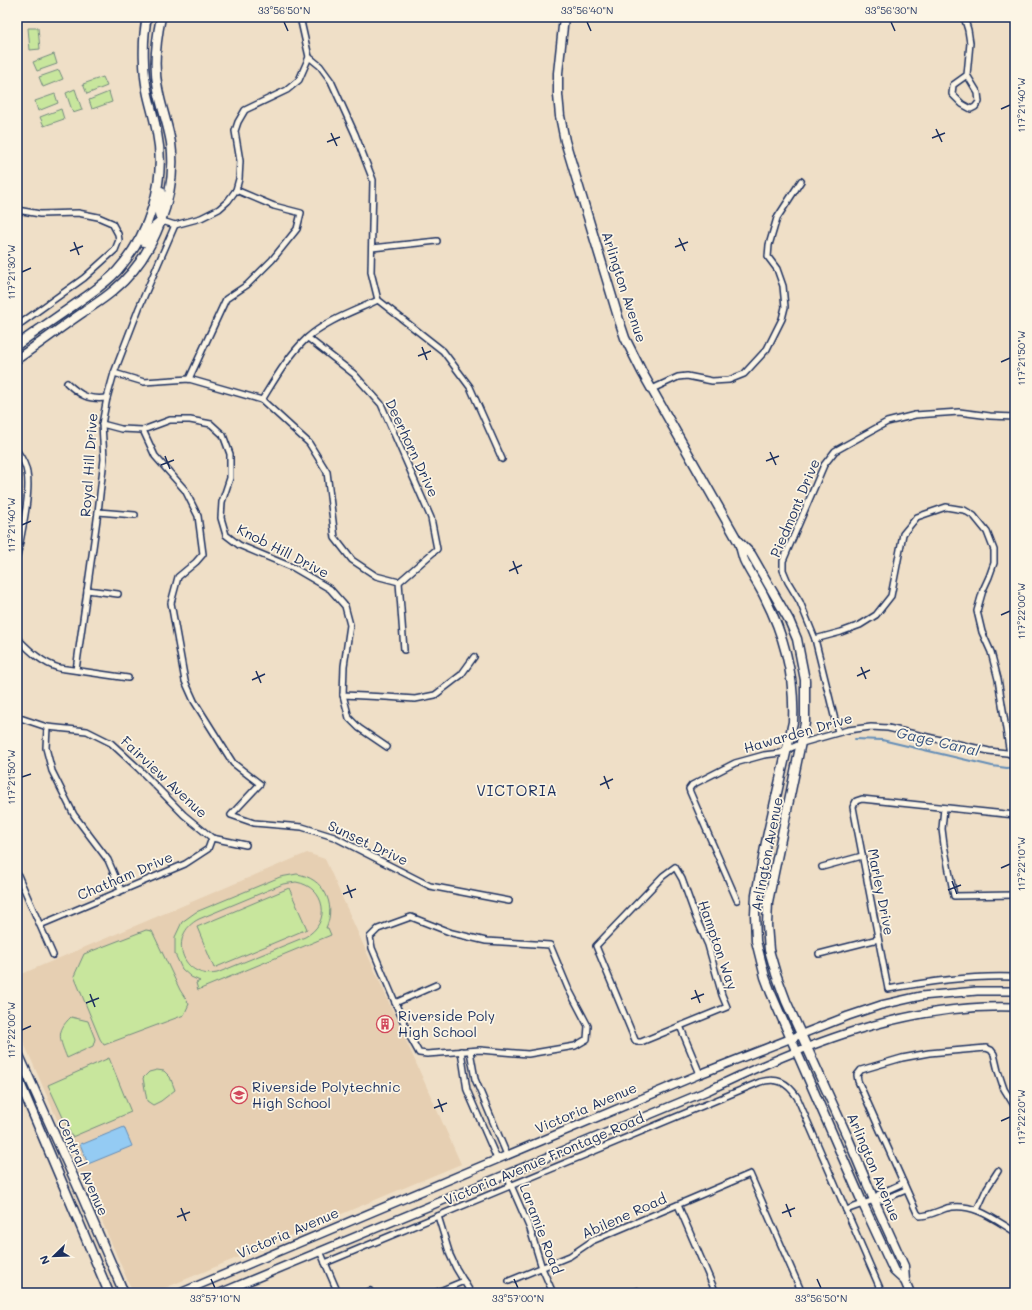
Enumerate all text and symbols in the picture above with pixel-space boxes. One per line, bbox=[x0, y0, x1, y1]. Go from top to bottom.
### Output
text: 33°56'50"N bbox=[258, 3, 310, 17]
text: 33°56'40"N bbox=[561, 3, 613, 17]
text: 33°56'30"N bbox=[865, 3, 917, 17]
text: 117°21'40"W bbox=[1014, 77, 1028, 132]
street label: Arlington Avenue bbox=[598, 229, 651, 345]
text: 117°21'30"W bbox=[4, 244, 18, 299]
text: 117°21'50"W bbox=[1014, 330, 1028, 385]
street label: Deerhorn Drive bbox=[381, 396, 444, 500]
street label: Royal Hill Drive bbox=[75, 412, 102, 518]
street label: Piedmont Drive bbox=[765, 456, 824, 560]
text: 117°21'40"W bbox=[4, 497, 18, 552]
street label: Knob Hill Drive bbox=[234, 519, 332, 582]
text: 117°22'00"W bbox=[1014, 583, 1028, 639]
street label: Hawarden Drive bbox=[741, 708, 854, 757]
water label: Gage Canal bbox=[895, 722, 982, 760]
street label: Fairview Avenue bbox=[117, 731, 212, 822]
text: 117°21'50"W bbox=[4, 749, 18, 804]
district label: VICTORIA bbox=[476, 780, 558, 800]
street label: Arlington Avenue bbox=[746, 795, 787, 912]
street label: Sunset Drive bbox=[325, 816, 411, 869]
text: 117°22'10"W bbox=[1014, 836, 1028, 891]
street label: Chatham Drive bbox=[74, 847, 175, 904]
street label: Marley Drive bbox=[864, 847, 899, 937]
street label: Hampton Way bbox=[694, 898, 743, 992]
text: 117°22'00"W bbox=[4, 1002, 18, 1058]
place label: Riverside Poly High School bbox=[398, 1006, 495, 1041]
building icon: Riverside Poly High School bbox=[375, 1014, 395, 1034]
place label: Riverside Polytechnic High School bbox=[252, 1077, 400, 1112]
street label: Victoria Avenue bbox=[532, 1078, 640, 1138]
school or university icon: Riverside Polytechnic High School bbox=[229, 1085, 249, 1105]
text: 117°22'20"W bbox=[1014, 1089, 1028, 1145]
street label: Victoria Avenue Frontage Road bbox=[441, 1108, 647, 1209]
street label: Arlington Avenue bbox=[843, 1110, 906, 1224]
street label: Central Avenue bbox=[53, 1115, 113, 1219]
street label: Laramie Road bbox=[516, 1181, 567, 1277]
street label: Abilene Road bbox=[578, 1188, 669, 1243]
street label: Victoria Avenue bbox=[234, 1203, 342, 1263]
north arrow bbox=[34, 1236, 74, 1276]
text: N bbox=[36, 1253, 53, 1267]
text: 33°57'10"N bbox=[190, 1291, 240, 1305]
text: 33°57'00"N bbox=[492, 1291, 544, 1305]
text: 33°56'50"N bbox=[795, 1291, 847, 1305]

